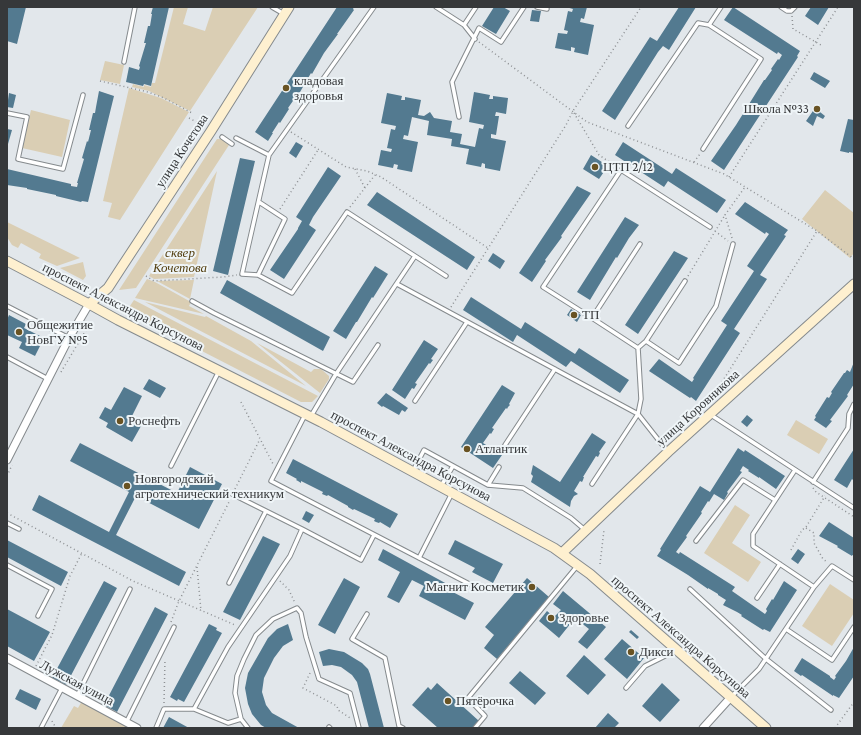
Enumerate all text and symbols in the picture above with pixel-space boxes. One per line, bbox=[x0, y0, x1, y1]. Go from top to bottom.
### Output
place label: кладовая здоровья bbox=[294, 73, 343, 104]
marker: кладовая здоровья bbox=[281, 83, 291, 93]
place label: Школа №33 bbox=[743, 101, 809, 117]
marker: Школа №33 bbox=[812, 104, 822, 114]
street label: улица Кочетова bbox=[152, 111, 212, 191]
place label: ЦТП 2/12 bbox=[603, 159, 653, 175]
marker: ЦТП 2/12 bbox=[590, 162, 600, 172]
park label: сквер Кочетова bbox=[153, 245, 207, 276]
street label: проспект Александра Корсунова bbox=[40, 259, 206, 355]
place label: ТП bbox=[582, 307, 599, 323]
marker: ТП bbox=[569, 310, 579, 320]
place label: Общежитие НовГУ №5 bbox=[27, 317, 93, 348]
marker: Общежитие НовГУ №5 bbox=[14, 327, 24, 337]
street label: улица Коровникова bbox=[653, 367, 743, 449]
street label: проспект Александра Корсунова bbox=[328, 407, 494, 505]
place label: Роснефть bbox=[128, 413, 180, 429]
marker: Роснефть bbox=[115, 416, 125, 426]
place label: Атлантик bbox=[475, 441, 527, 457]
marker: Атлантик bbox=[462, 444, 472, 454]
place label: Новгородский агротехнический техникум bbox=[135, 471, 284, 502]
marker: Новгородский агротехнический техникум bbox=[122, 481, 132, 491]
street label: проспект Александра Корсунова bbox=[608, 572, 754, 702]
place label: Магнит Косметик bbox=[426, 579, 524, 595]
marker: Магнит Косметик bbox=[527, 582, 537, 592]
place label: Здоровье bbox=[559, 610, 609, 626]
marker: Здоровье bbox=[546, 613, 556, 623]
place label: Дикси bbox=[639, 644, 674, 660]
marker: Дикси bbox=[626, 647, 636, 657]
street label: Лужская улица bbox=[37, 657, 117, 709]
place label: Пятёрочка bbox=[456, 693, 514, 709]
marker: Пятёрочка bbox=[443, 696, 453, 706]

